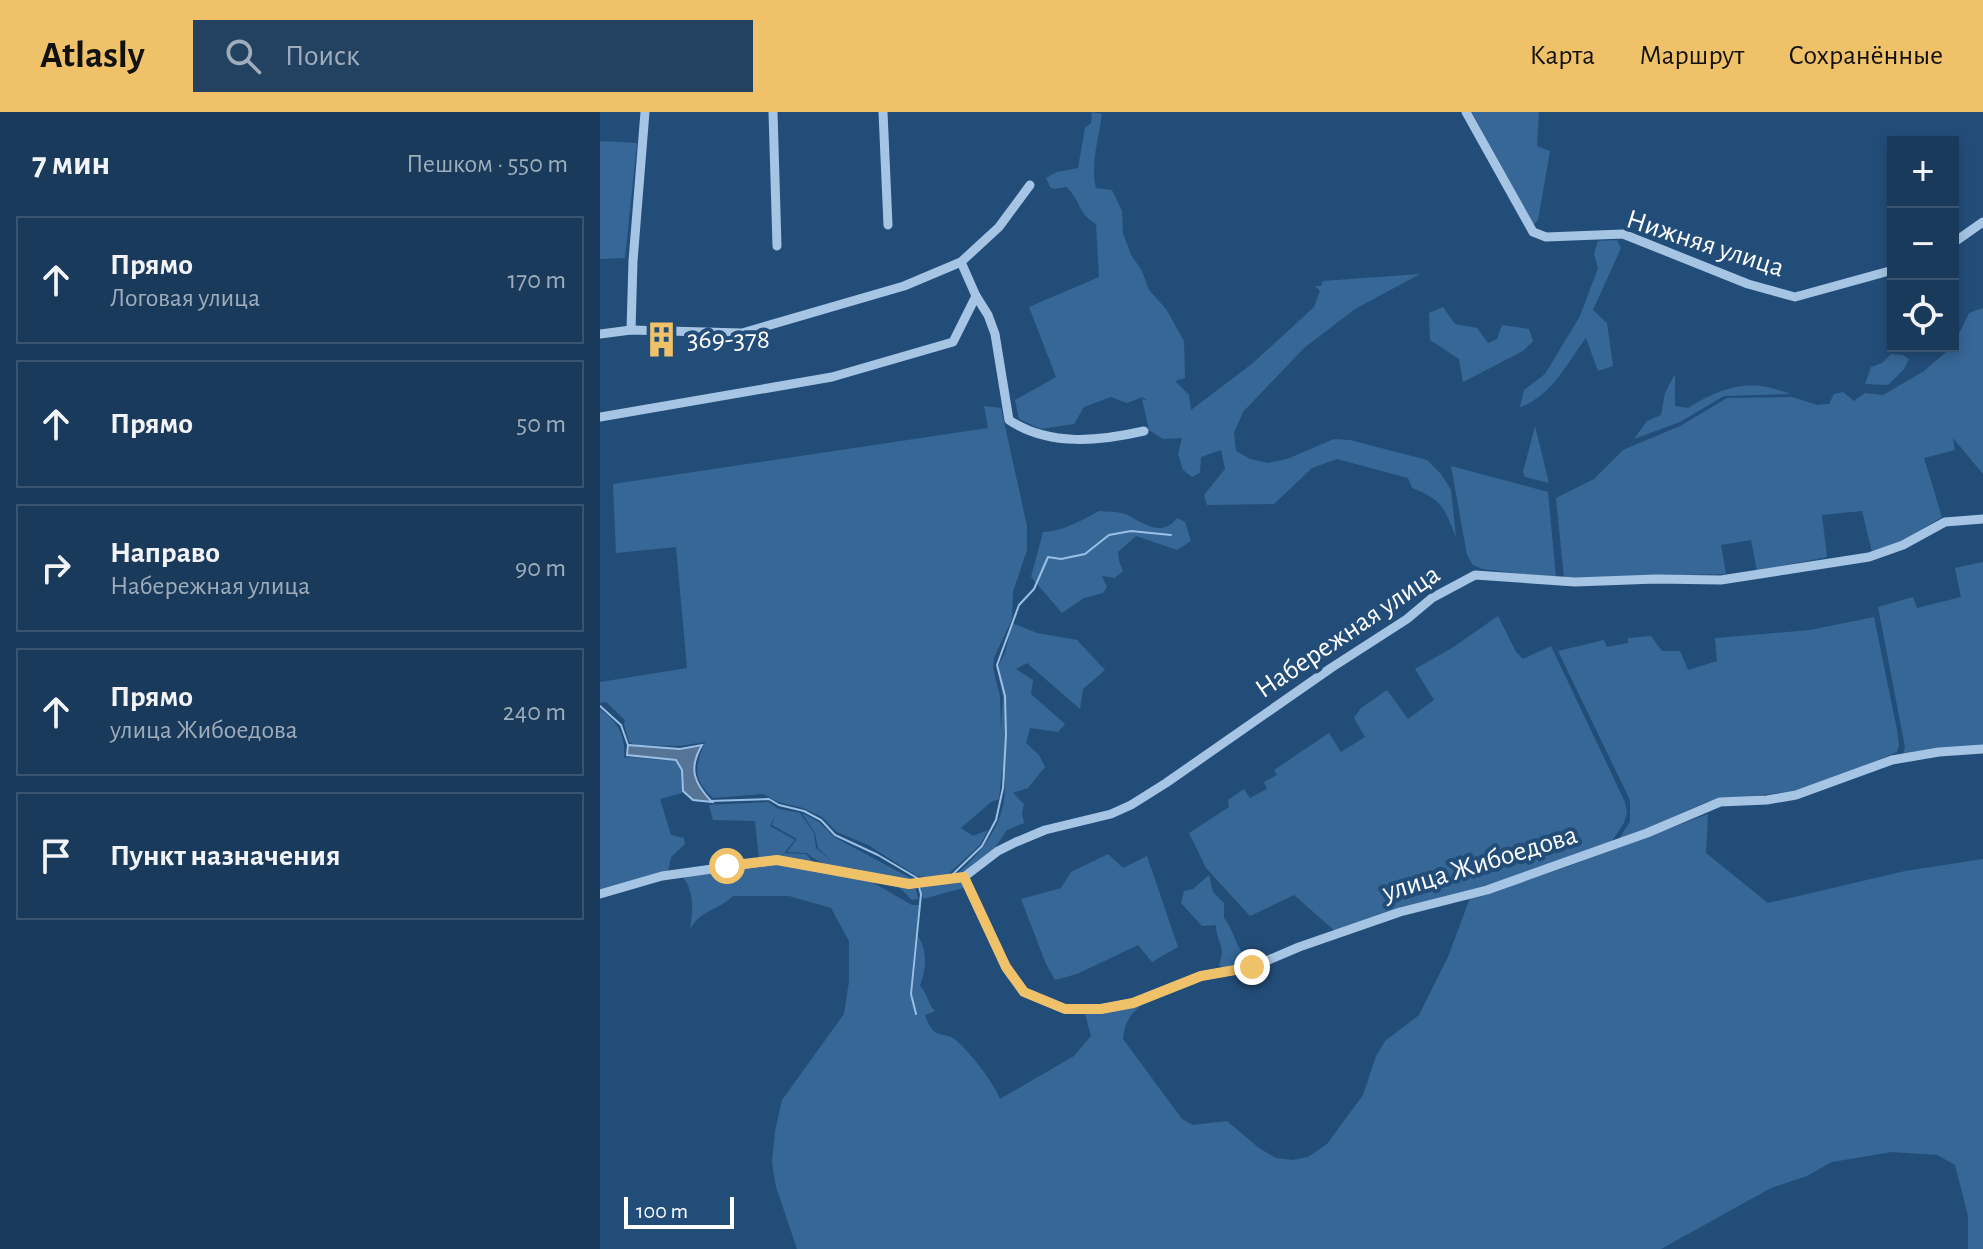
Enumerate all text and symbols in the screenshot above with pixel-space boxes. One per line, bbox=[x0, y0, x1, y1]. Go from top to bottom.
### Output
search box bbox=[193, 20, 753, 92]
icon: search bbox=[221, 34, 265, 78]
text: Atlasly bbox=[40, 37, 145, 75]
text: Поиск bbox=[285, 41, 360, 71]
text: Карта bbox=[1529, 42, 1595, 70]
text: Маршрут bbox=[1639, 42, 1744, 70]
text: Сохранённые bbox=[1788, 42, 1943, 70]
map controls bbox=[1887, 136, 1959, 352]
button: + bbox=[1887, 136, 1959, 208]
text: 7 мин bbox=[32, 147, 110, 181]
text: Пешком · 550 m bbox=[406, 151, 568, 177]
street label: Нижняя улица bbox=[1623, 205, 1788, 283]
button: − bbox=[1887, 208, 1959, 280]
text: Прямо bbox=[110, 250, 193, 280]
icon: ahead bbox=[34, 258, 78, 302]
text: 170 m bbox=[507, 267, 566, 293]
button: locate bbox=[1887, 280, 1959, 352]
text: Логовая улица bbox=[110, 285, 260, 311]
building icon: 369-378 bbox=[642, 321, 680, 359]
place label: 369-378 bbox=[687, 326, 770, 354]
icon: ahead bbox=[34, 402, 78, 446]
text: Прямо bbox=[110, 409, 193, 439]
text: 50 m bbox=[516, 411, 566, 437]
text: Направо bbox=[110, 538, 220, 568]
icon: right bbox=[34, 546, 78, 590]
text: 90 m bbox=[515, 555, 566, 581]
street label: Набережная улица bbox=[1251, 560, 1445, 704]
text: Набережная улица bbox=[110, 573, 310, 599]
text: Прямо bbox=[110, 682, 193, 712]
icon: ahead bbox=[34, 690, 78, 734]
text: 240 m bbox=[503, 699, 566, 725]
text: улица Жибоедова bbox=[110, 717, 298, 743]
street label: улица Жибоедова bbox=[1378, 821, 1581, 907]
icon: arrive bbox=[34, 834, 78, 878]
text: Пункт назначения bbox=[110, 841, 341, 871]
route start bbox=[709, 848, 745, 884]
route end bbox=[1234, 949, 1270, 985]
scale bar bbox=[624, 1193, 734, 1229]
text: 100 m bbox=[636, 1200, 688, 1222]

